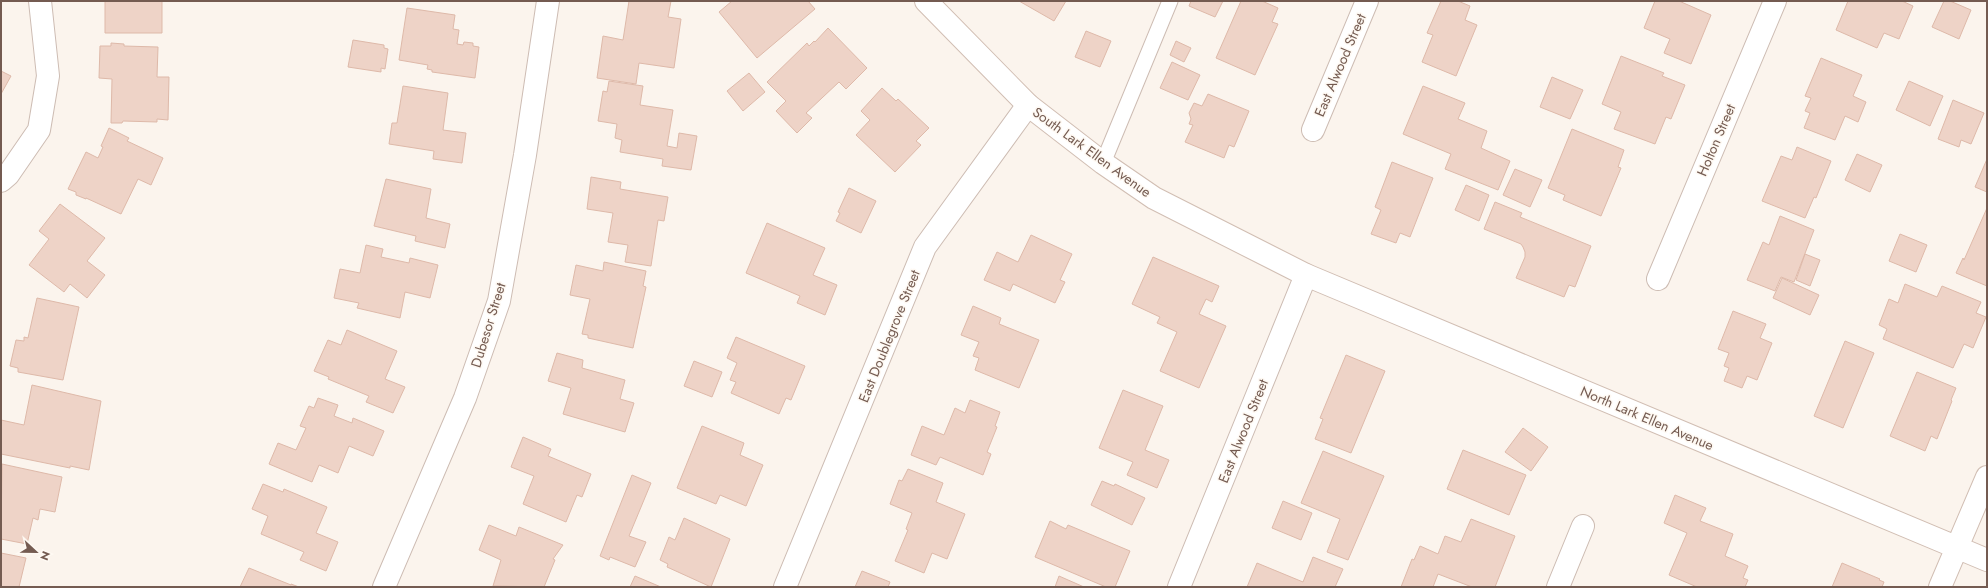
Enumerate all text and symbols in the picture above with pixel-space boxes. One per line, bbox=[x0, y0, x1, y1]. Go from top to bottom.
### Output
street label: East Alwood Street bbox=[1309, 10, 1371, 120]
street label: Holton Street bbox=[1692, 100, 1740, 179]
street label: South Lark Ellen Avenue bbox=[1029, 102, 1155, 202]
street label: East Doublegrove Street bbox=[853, 266, 925, 405]
street label: Dubesor Street bbox=[466, 280, 511, 370]
street label: East Alwood Street bbox=[1213, 376, 1273, 486]
street label: North Lark Ellen Avenue bbox=[1577, 381, 1717, 455]
north arrow bbox=[16, 532, 56, 572]
text: N bbox=[36, 549, 54, 563]

